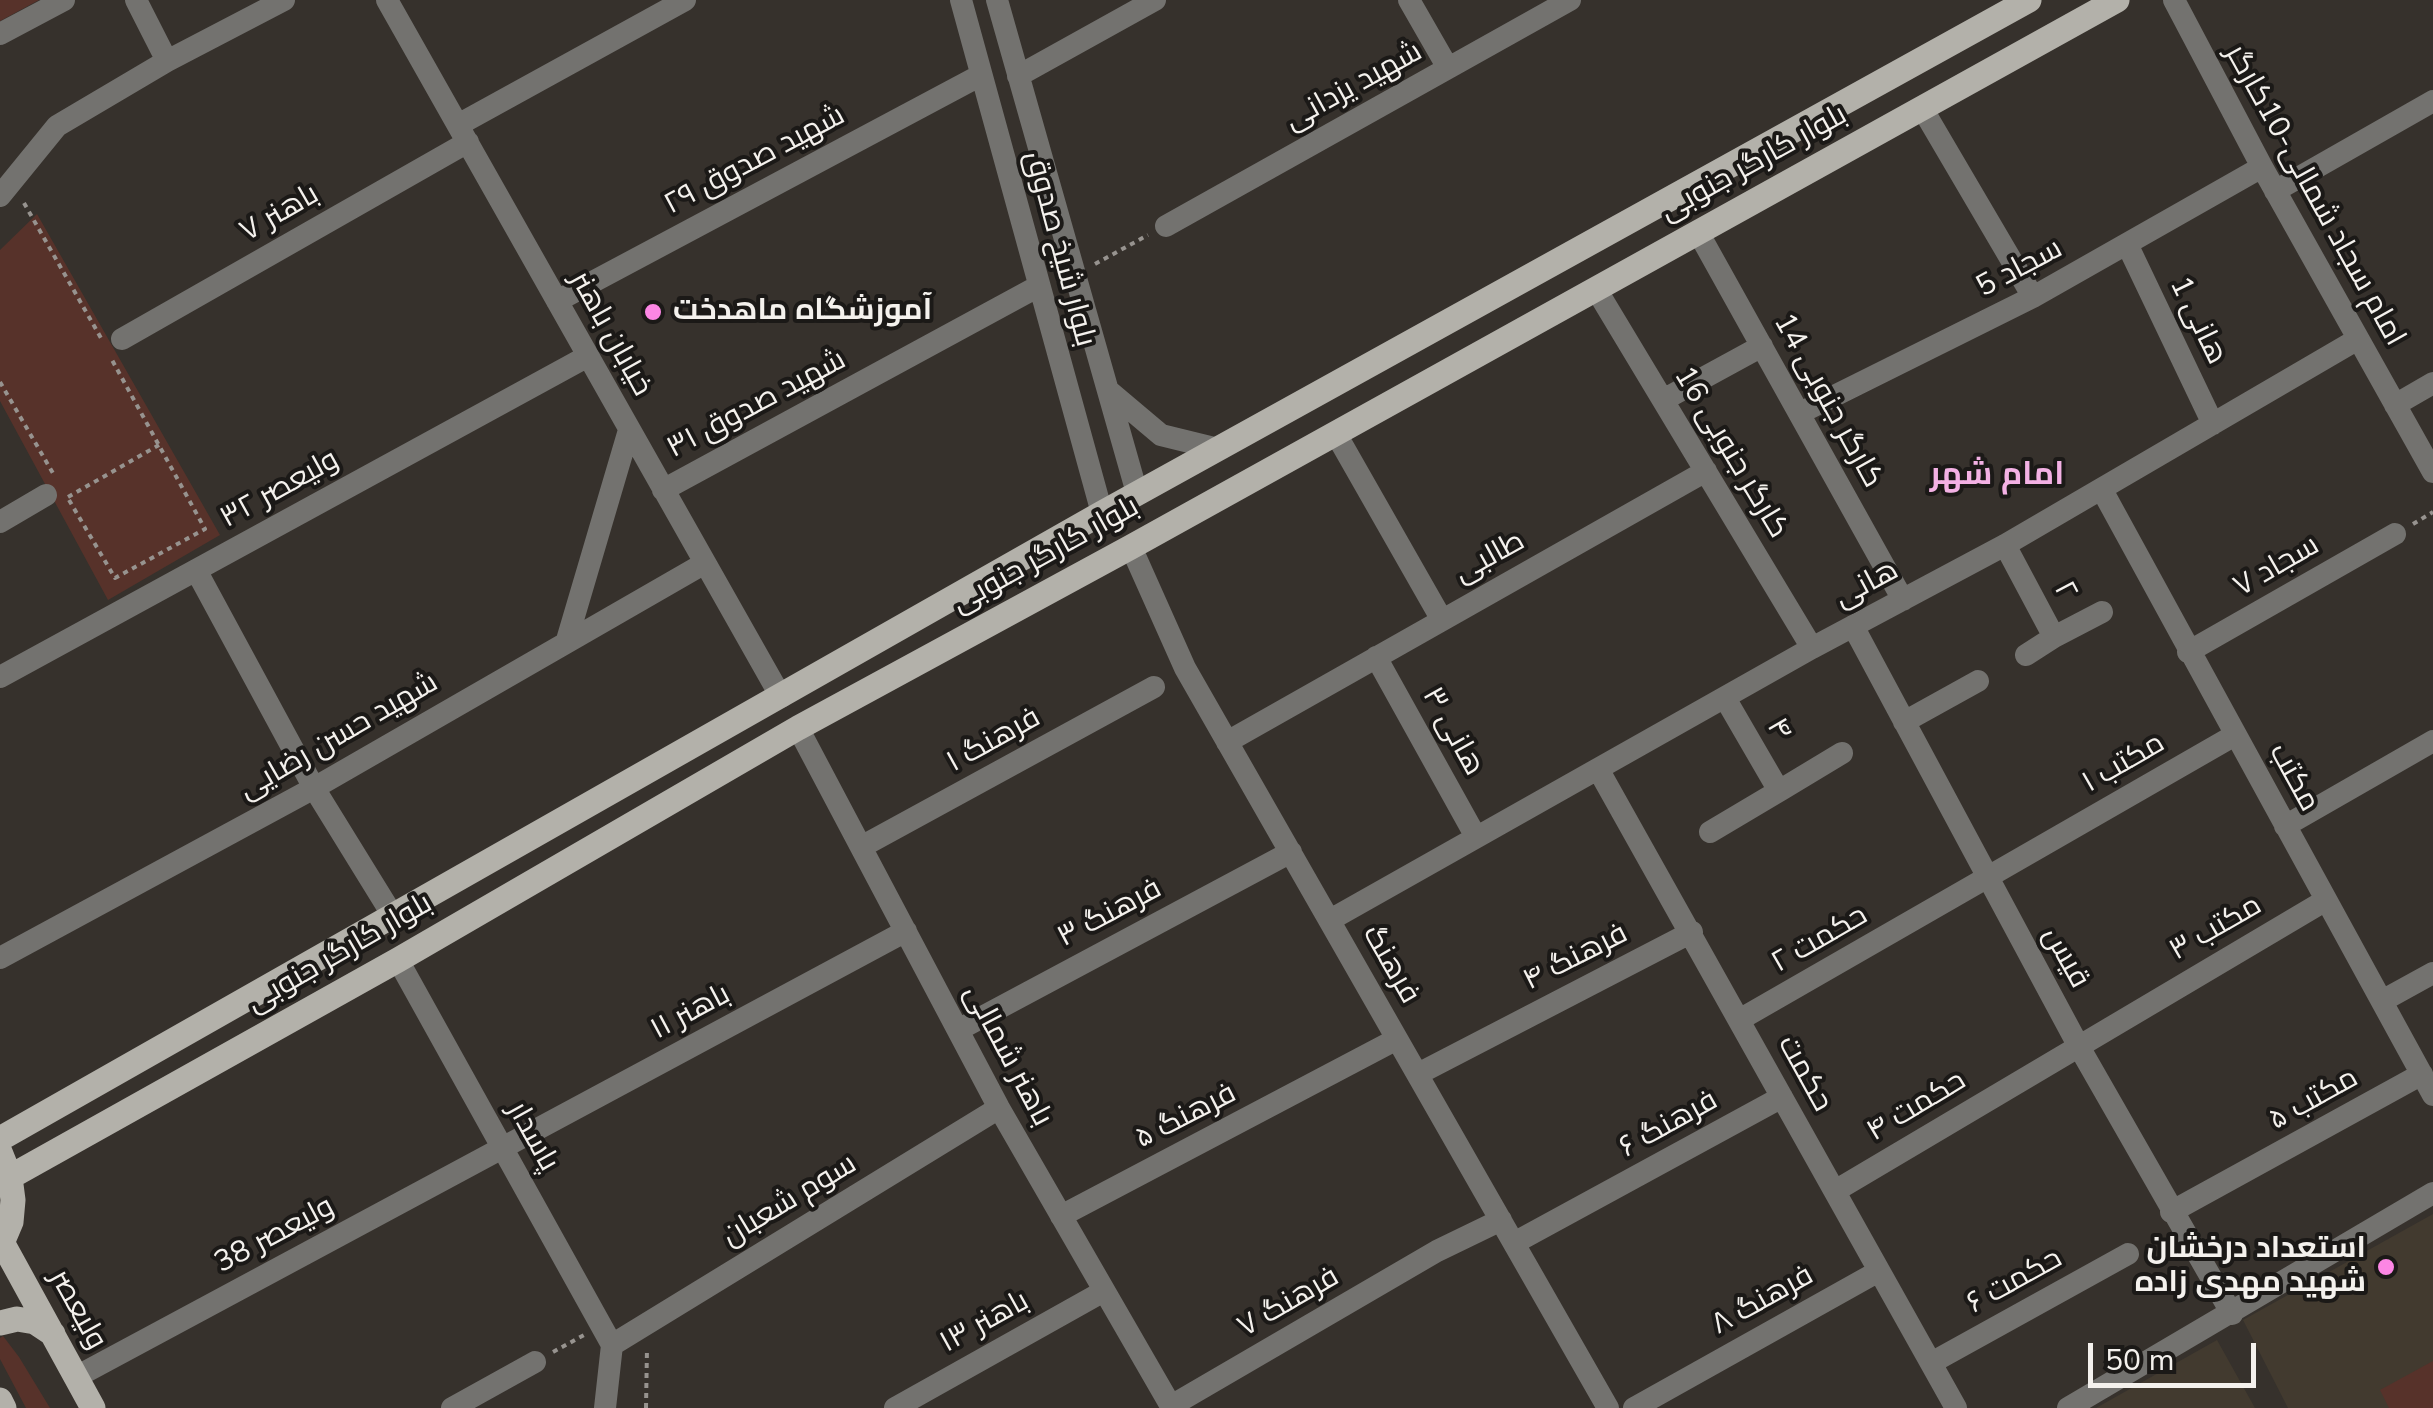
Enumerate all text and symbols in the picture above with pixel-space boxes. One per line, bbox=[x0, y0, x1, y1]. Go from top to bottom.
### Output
street label: شهید یزدانی bbox=[1279, 35, 1429, 139]
street label: امام سجاد شمالی-10کارگر bbox=[2216, 39, 2412, 353]
street label: شهید صدوق ۲۹ bbox=[659, 98, 851, 224]
street label: بلوار کارگر جنوبی bbox=[1654, 98, 1854, 230]
street label: بلوار شیخ صدوق bbox=[1016, 147, 1102, 351]
street label: باهنر ۷ bbox=[234, 177, 326, 251]
street label: سجاد 5 bbox=[1971, 232, 2069, 306]
street label: خیابان باهنر bbox=[561, 265, 659, 403]
street label: هانی 1 bbox=[2160, 271, 2234, 371]
place label: آموزشگاه ماهدخت bbox=[673, 294, 932, 330]
marker: آموزشگاه ماهدخت bbox=[642, 301, 664, 323]
street label: کارگر جنوبی 14 bbox=[1764, 308, 1890, 494]
street label: شهید صدوق ۳۱ bbox=[661, 343, 853, 467]
street label: کارگر جنوبی 16 bbox=[1665, 361, 1795, 545]
street label: ولیعصر ۳۲ bbox=[214, 443, 346, 537]
district label: امام شهر bbox=[1930, 457, 2064, 495]
street label: بلوار کارگر جنوبی bbox=[946, 490, 1146, 622]
street label: طالبی bbox=[1449, 524, 1531, 592]
street label: سجاد ۷ bbox=[2228, 528, 2326, 606]
street label: هانی bbox=[1829, 553, 1905, 617]
street label: ۲ bbox=[2044, 576, 2084, 606]
street label: شهید حسن رضایی bbox=[233, 665, 445, 809]
street label: هانی ۳ bbox=[1413, 682, 1491, 782]
street label: فرهنگ ۱ bbox=[941, 701, 1047, 781]
street label: ۴ bbox=[1757, 712, 1799, 748]
street label: مکتب ۱ bbox=[2076, 726, 2172, 802]
street label: مکتب bbox=[2260, 738, 2326, 818]
street label: فرهنگ ۳ bbox=[1052, 872, 1168, 956]
street label: بلوار کارگر جنوبی bbox=[241, 886, 439, 1022]
street label: مکتب ۳ bbox=[2164, 888, 2268, 970]
street label: حکمت ۲ bbox=[1766, 898, 1874, 982]
street label: فرهنگ ۴ bbox=[1518, 917, 1634, 999]
street label: فرهنگ bbox=[1353, 919, 1427, 1011]
street label: قیس bbox=[2034, 921, 2096, 995]
street label: باهنر ۱۱ bbox=[645, 977, 737, 1049]
street label: باهنر شمالی bbox=[955, 979, 1059, 1133]
street label: حکمت bbox=[1769, 1030, 1839, 1118]
street label: مکتب ۵ bbox=[2263, 1061, 2365, 1139]
street label: حکمت ۴ bbox=[1861, 1064, 1973, 1150]
street label: فرهنگ ۵ bbox=[1129, 1076, 1243, 1158]
street label: فرهنگ ۶ bbox=[1614, 1083, 1724, 1167]
street label: پاسدار bbox=[498, 1096, 566, 1178]
street label: سوم شعبان bbox=[716, 1147, 864, 1255]
street label: ولیعصر 38 bbox=[209, 1190, 341, 1282]
place label: استعداد درخشان شهید مهدی زاده bbox=[2135, 1232, 2366, 1302]
street label: حکمت ۶ bbox=[1961, 1241, 2069, 1323]
marker: استعداد درخشان شهید مهدی زاده bbox=[2375, 1256, 2397, 1278]
street label: فرهنگ ۸ bbox=[1706, 1258, 1820, 1344]
street label: فرهنگ ۷ bbox=[1232, 1260, 1346, 1346]
street label: ولیعصر bbox=[40, 1264, 114, 1356]
street label: باهنر ۱۳ bbox=[934, 1284, 1036, 1362]
scale bar bbox=[2093, 1323, 2260, 1385]
text: 50 m bbox=[2105, 1340, 2174, 1381]

